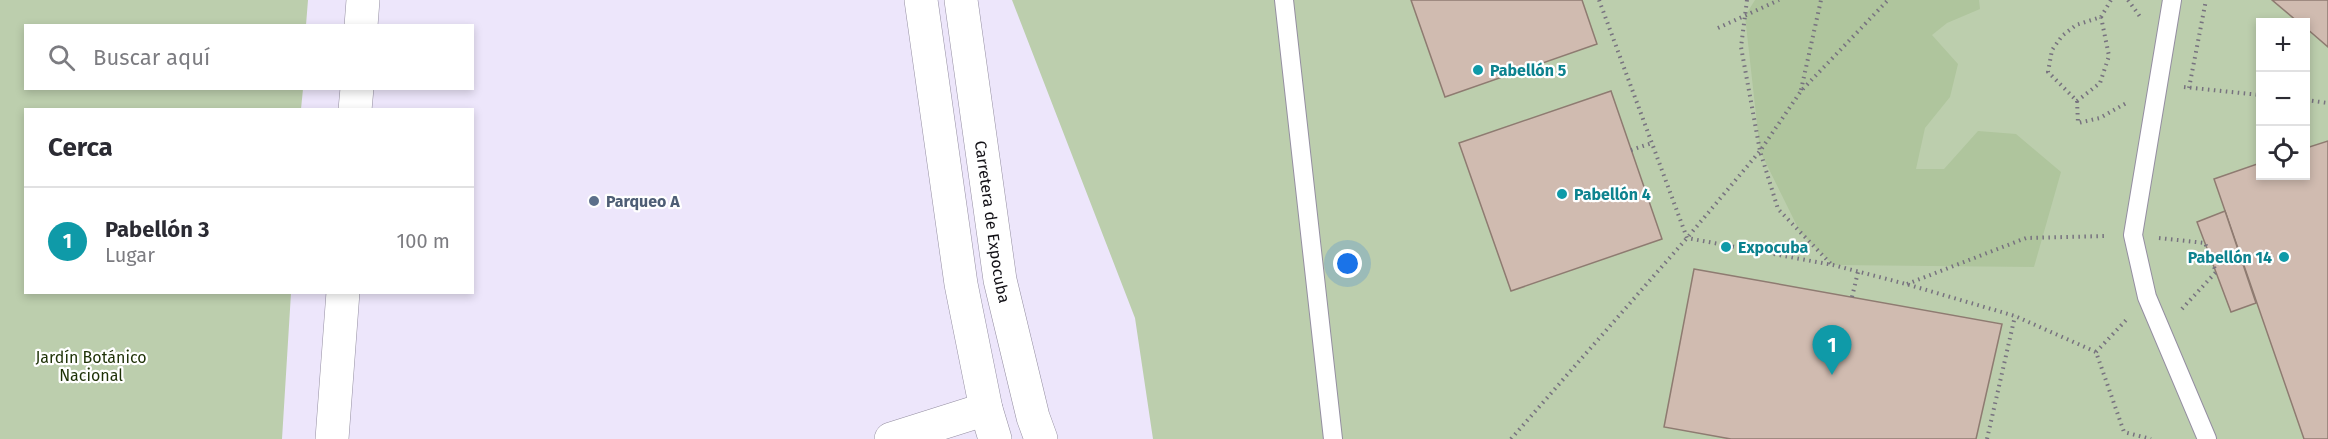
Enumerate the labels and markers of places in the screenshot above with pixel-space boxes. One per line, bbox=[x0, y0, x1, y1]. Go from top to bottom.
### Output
place label: Pabellón 5 bbox=[1490, 61, 1567, 80]
marker: Pabellón 5 bbox=[1471, 63, 1485, 77]
place label: Pabellón 4 bbox=[1574, 185, 1651, 204]
marker: Pabellón 4 bbox=[1555, 187, 1569, 201]
place label: Parqueo A bbox=[606, 192, 680, 211]
marker: Parqueo A bbox=[587, 194, 601, 208]
place label: Expocuba bbox=[1738, 238, 1809, 257]
marker: Expocuba bbox=[1719, 240, 1733, 254]
place label: Pabellón 14 bbox=[2188, 248, 2272, 267]
marker: Pabellón 14 bbox=[2277, 250, 2291, 264]
pin: 1 bbox=[1812, 326, 1852, 375]

